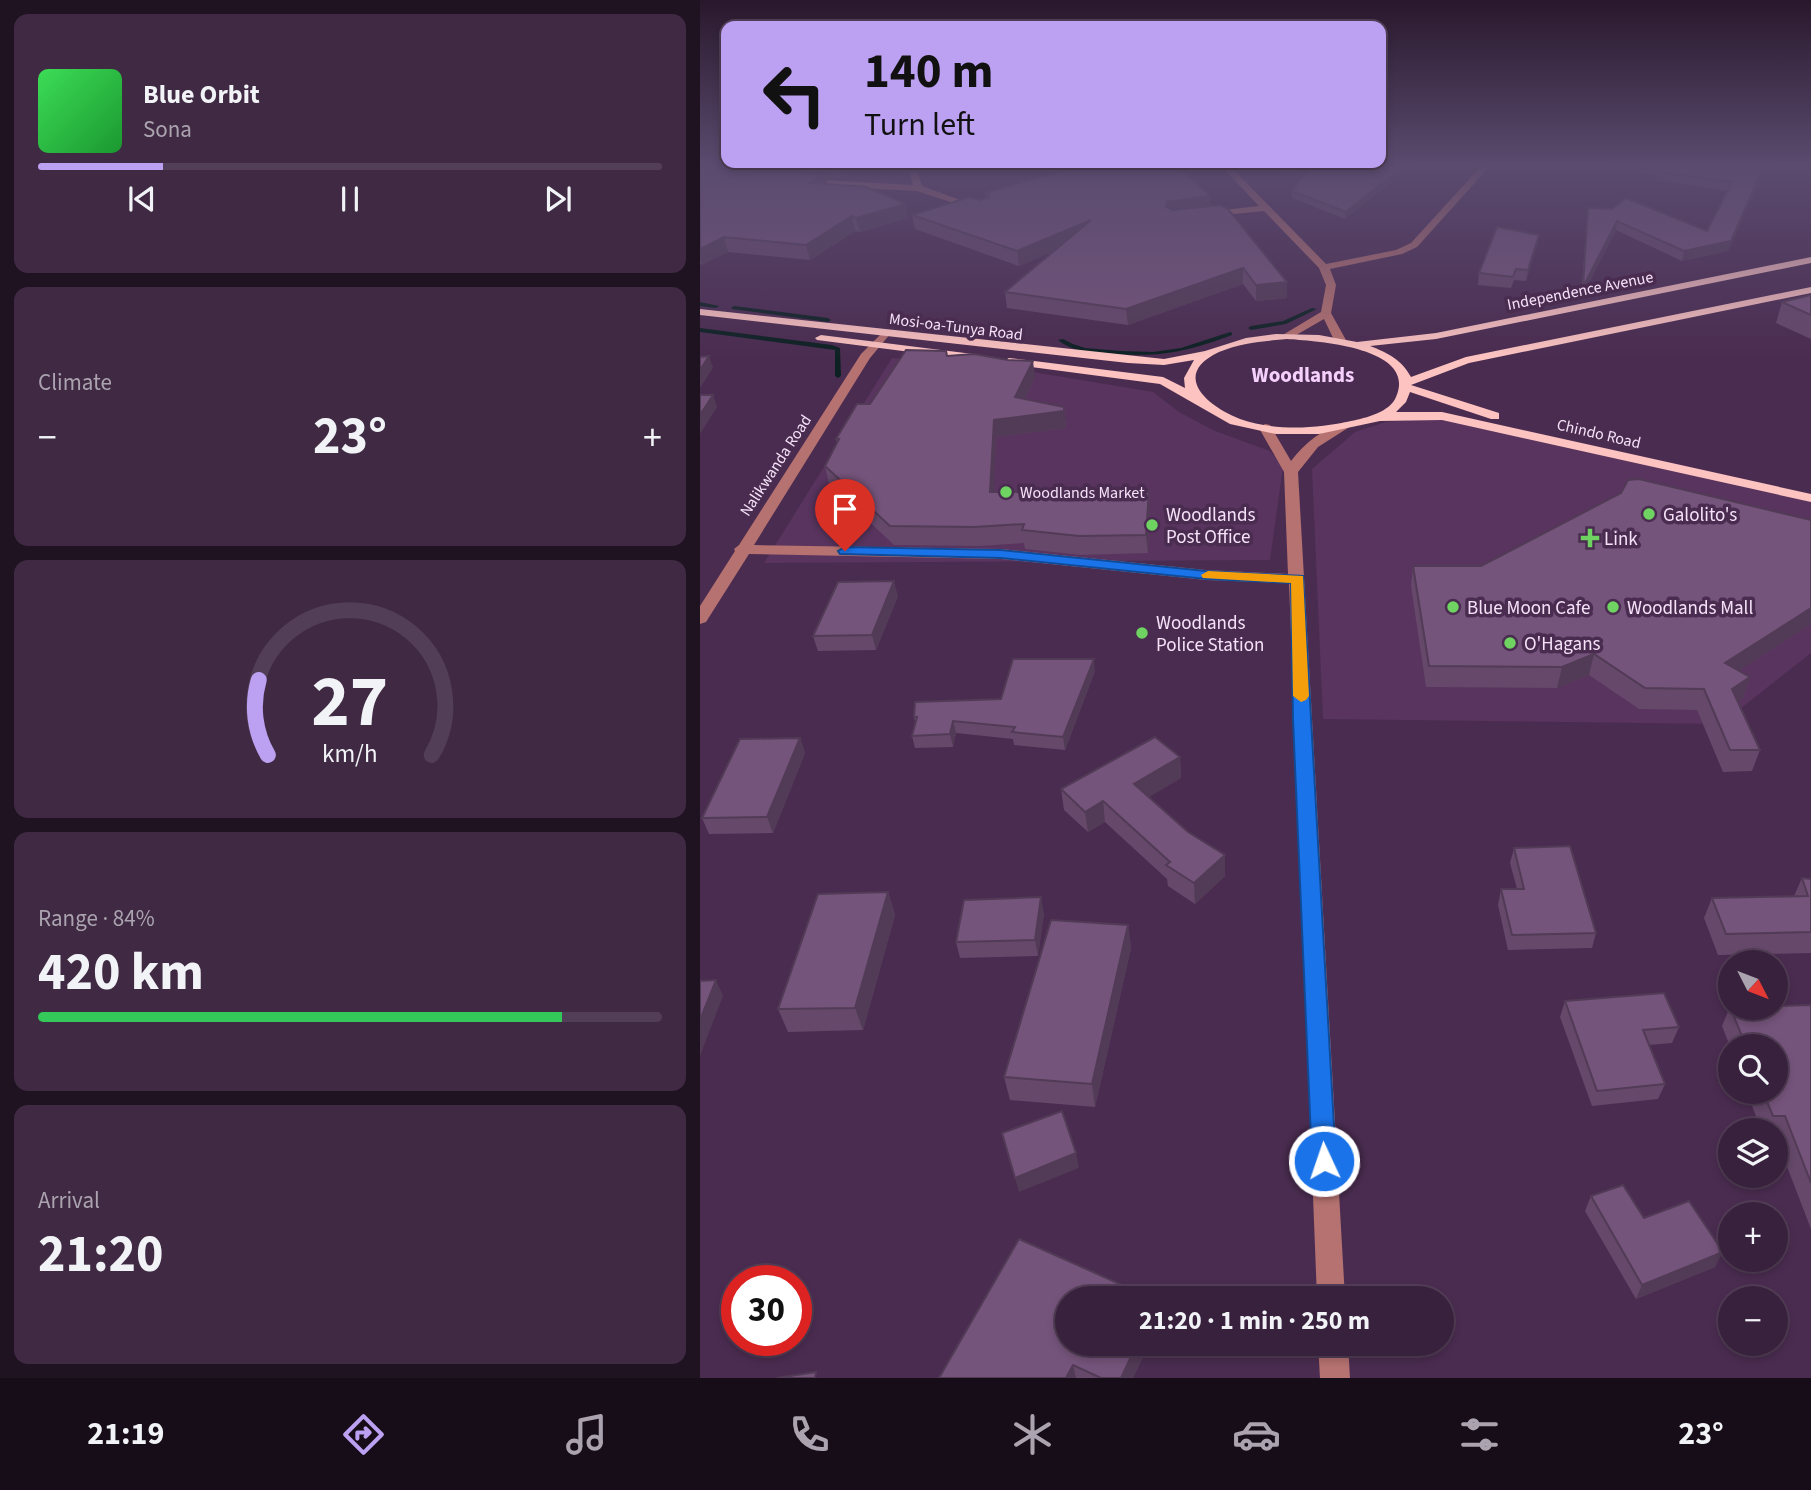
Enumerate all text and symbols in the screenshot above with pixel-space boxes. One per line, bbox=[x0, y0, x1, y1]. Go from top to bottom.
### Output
text: 140 m bbox=[864, 37, 993, 107]
icon: left bbox=[749, 49, 840, 140]
text: Blue Orbit bbox=[143, 76, 260, 113]
text: Turn left bbox=[864, 102, 975, 148]
text: Sona bbox=[143, 113, 192, 146]
icon: previous bbox=[123, 180, 161, 218]
icon: pause bbox=[331, 180, 369, 218]
icon: next bbox=[539, 180, 577, 218]
street label: Independence Avenue bbox=[1505, 266, 1655, 316]
street label: Mosi-oa-Tunya Road bbox=[888, 308, 1024, 346]
district label: Woodlands bbox=[1252, 360, 1354, 390]
text: Climate bbox=[38, 366, 112, 399]
text: 23° bbox=[313, 400, 387, 474]
street label: Nalikwanda Road bbox=[735, 410, 817, 521]
text: − bbox=[38, 411, 57, 465]
text: + bbox=[643, 411, 662, 465]
street label: Chindo Road bbox=[1555, 414, 1643, 454]
pin bbox=[815, 479, 875, 551]
place label: Woodlands Market bbox=[1020, 482, 1145, 504]
marker: Woodlands Market bbox=[998, 484, 1014, 500]
icon: arrive bbox=[826, 490, 864, 528]
place label: Woodlands Post Office bbox=[1166, 502, 1255, 551]
place label: Galolito's bbox=[1663, 502, 1737, 529]
marker: Galolito's bbox=[1641, 506, 1657, 522]
marker: Woodlands Post Office bbox=[1144, 517, 1160, 533]
place label: Link bbox=[1604, 526, 1638, 553]
marker: Link bbox=[1582, 530, 1598, 546]
place label: Blue Moon Cafe bbox=[1467, 595, 1590, 622]
place label: Woodlands Mall bbox=[1627, 595, 1753, 622]
marker: Blue Moon Cafe bbox=[1445, 599, 1461, 615]
marker: Woodlands Mall bbox=[1605, 599, 1621, 615]
place label: Woodlands Police Station bbox=[1156, 610, 1264, 659]
marker: Woodlands Police Station bbox=[1134, 625, 1150, 641]
place label: O'Hagans bbox=[1524, 631, 1601, 658]
marker: O'Hagans bbox=[1502, 635, 1518, 651]
text: 27 bbox=[312, 650, 388, 754]
text: km/h bbox=[322, 736, 378, 772]
text: Range · 84% bbox=[38, 902, 155, 935]
text: 420 km bbox=[38, 936, 204, 1010]
north arrow bbox=[1718, 950, 1788, 1020]
map controls bbox=[1718, 950, 1788, 1356]
button: search bbox=[1718, 1034, 1788, 1104]
button: layers bbox=[1718, 1118, 1788, 1188]
position arrow bbox=[1287, 1124, 1361, 1198]
text: Arrival bbox=[38, 1184, 100, 1217]
button: + bbox=[1718, 1202, 1788, 1272]
text: 21:20 bbox=[38, 1218, 163, 1292]
speed limit sign: 30 bbox=[721, 1265, 812, 1356]
button: − bbox=[1718, 1286, 1788, 1356]
text: 21:20 · 1 min · 250 m bbox=[1139, 1302, 1370, 1339]
icon: directions bbox=[339, 1410, 388, 1459]
icon: music bbox=[562, 1410, 611, 1459]
icon: phone bbox=[785, 1410, 834, 1459]
icon: climate bbox=[1008, 1410, 1057, 1459]
icon: car bbox=[1232, 1410, 1281, 1459]
icon: filters bbox=[1455, 1410, 1504, 1459]
text: 21:19 bbox=[87, 1411, 164, 1457]
text: 23° bbox=[1678, 1411, 1724, 1457]

